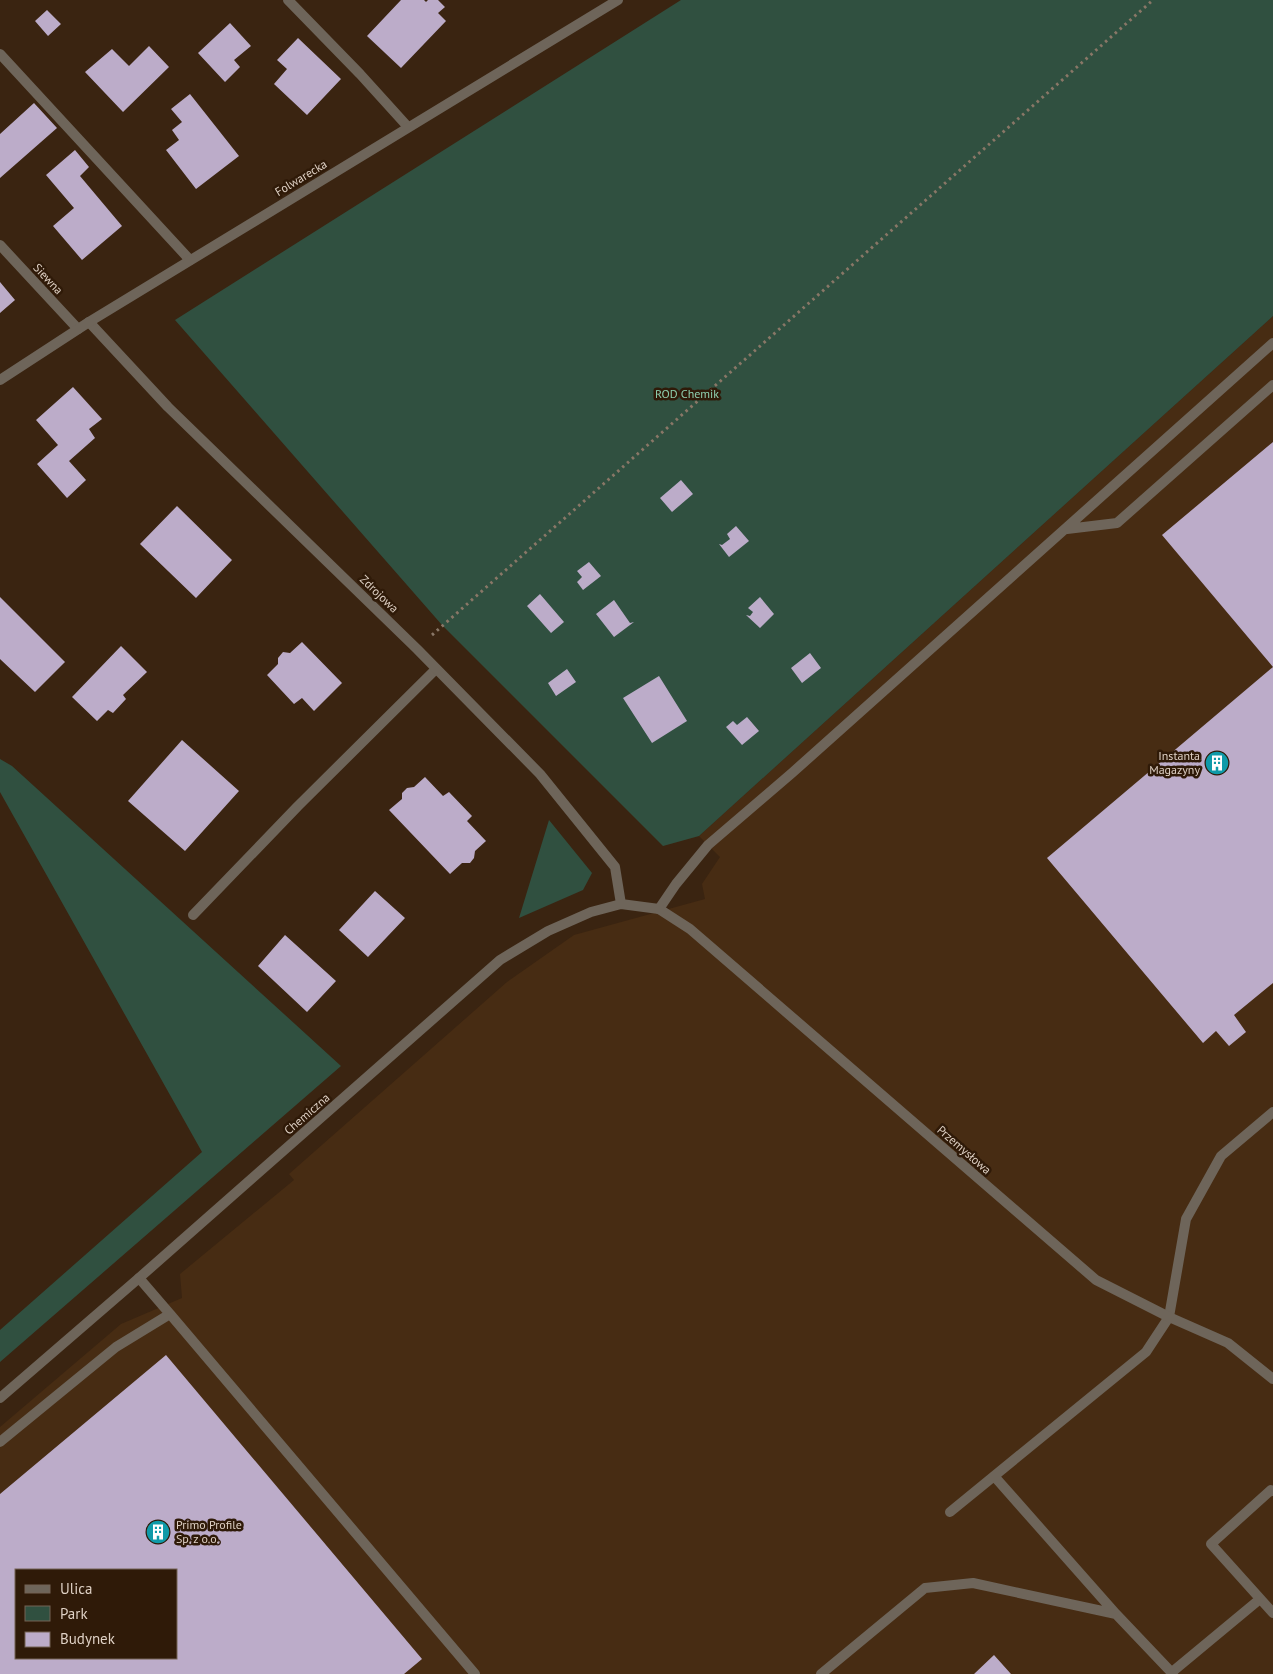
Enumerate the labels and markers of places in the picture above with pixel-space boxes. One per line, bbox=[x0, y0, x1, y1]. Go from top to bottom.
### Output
place label: Instanta Magazyny bbox=[1149, 748, 1200, 777]
building icon: Instanta Magazyny bbox=[1204, 750, 1230, 776]
place label: Primo Profile Sp. z o.o. bbox=[176, 1517, 242, 1546]
building icon: Primo Profile Sp. z o.o. bbox=[145, 1519, 171, 1545]

